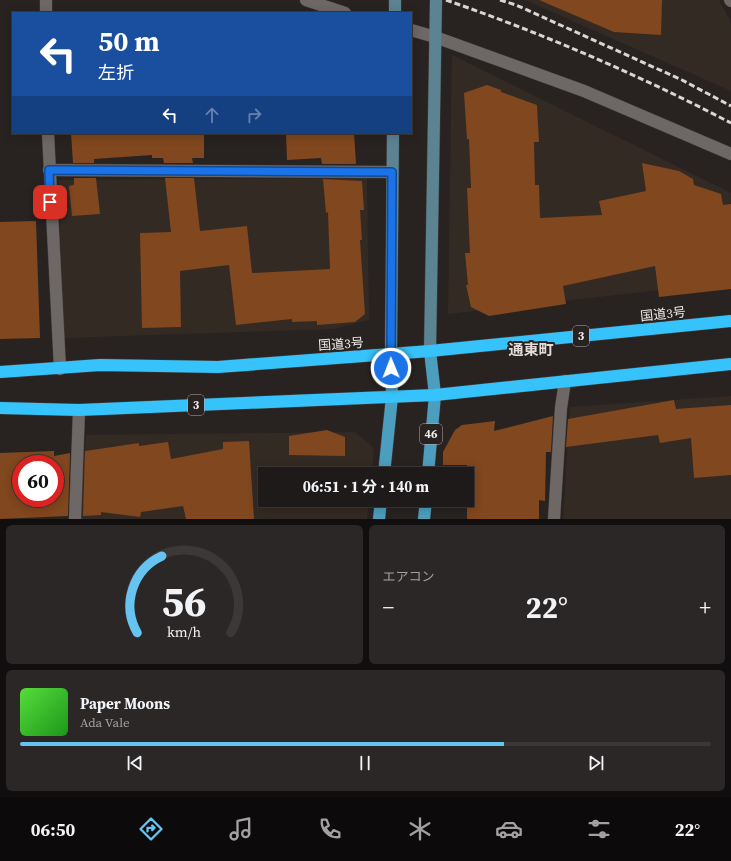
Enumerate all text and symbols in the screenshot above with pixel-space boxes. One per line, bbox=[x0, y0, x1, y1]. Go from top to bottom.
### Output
text: 50 m bbox=[98, 22, 160, 60]
icon: left bbox=[32, 28, 84, 80]
text: 左折 bbox=[98, 60, 134, 85]
icon: left bbox=[159, 104, 181, 126]
icon: ahead bbox=[201, 104, 223, 126]
icon: right bbox=[243, 104, 265, 126]
pin bbox=[33, 185, 67, 219]
icon: arrive bbox=[39, 191, 61, 213]
street label: 国道3号 bbox=[639, 303, 687, 325]
road number: 3 bbox=[573, 326, 589, 346]
street label: 国道3号 bbox=[318, 334, 364, 354]
district label: 通東町 bbox=[508, 339, 554, 360]
position arrow bbox=[370, 347, 412, 389]
road number: 3 bbox=[188, 395, 204, 415]
road number: 46 bbox=[420, 424, 442, 444]
speed limit sign: 60 bbox=[12, 455, 64, 507]
text: 06:51 · 1 分 · 140 m bbox=[303, 476, 429, 497]
text: エアコン bbox=[383, 568, 435, 585]
text: 56 bbox=[162, 572, 207, 629]
text: 22° bbox=[526, 587, 568, 628]
text: − bbox=[383, 592, 394, 622]
text: + bbox=[699, 592, 711, 622]
text: km/h bbox=[167, 621, 202, 641]
text: Paper Moons bbox=[80, 693, 170, 714]
text: Ada Vale bbox=[80, 714, 130, 731]
icon: previous bbox=[124, 752, 146, 774]
icon: pause bbox=[354, 752, 376, 774]
icon: next bbox=[585, 752, 607, 774]
icon: directions bbox=[137, 815, 165, 843]
icon: music bbox=[227, 815, 255, 843]
icon: phone bbox=[316, 815, 344, 843]
icon: climate bbox=[406, 815, 434, 843]
icon: car bbox=[495, 815, 523, 843]
icon: filters bbox=[585, 815, 613, 843]
text: 06:50 bbox=[31, 817, 75, 842]
text: 22° bbox=[675, 817, 700, 842]

